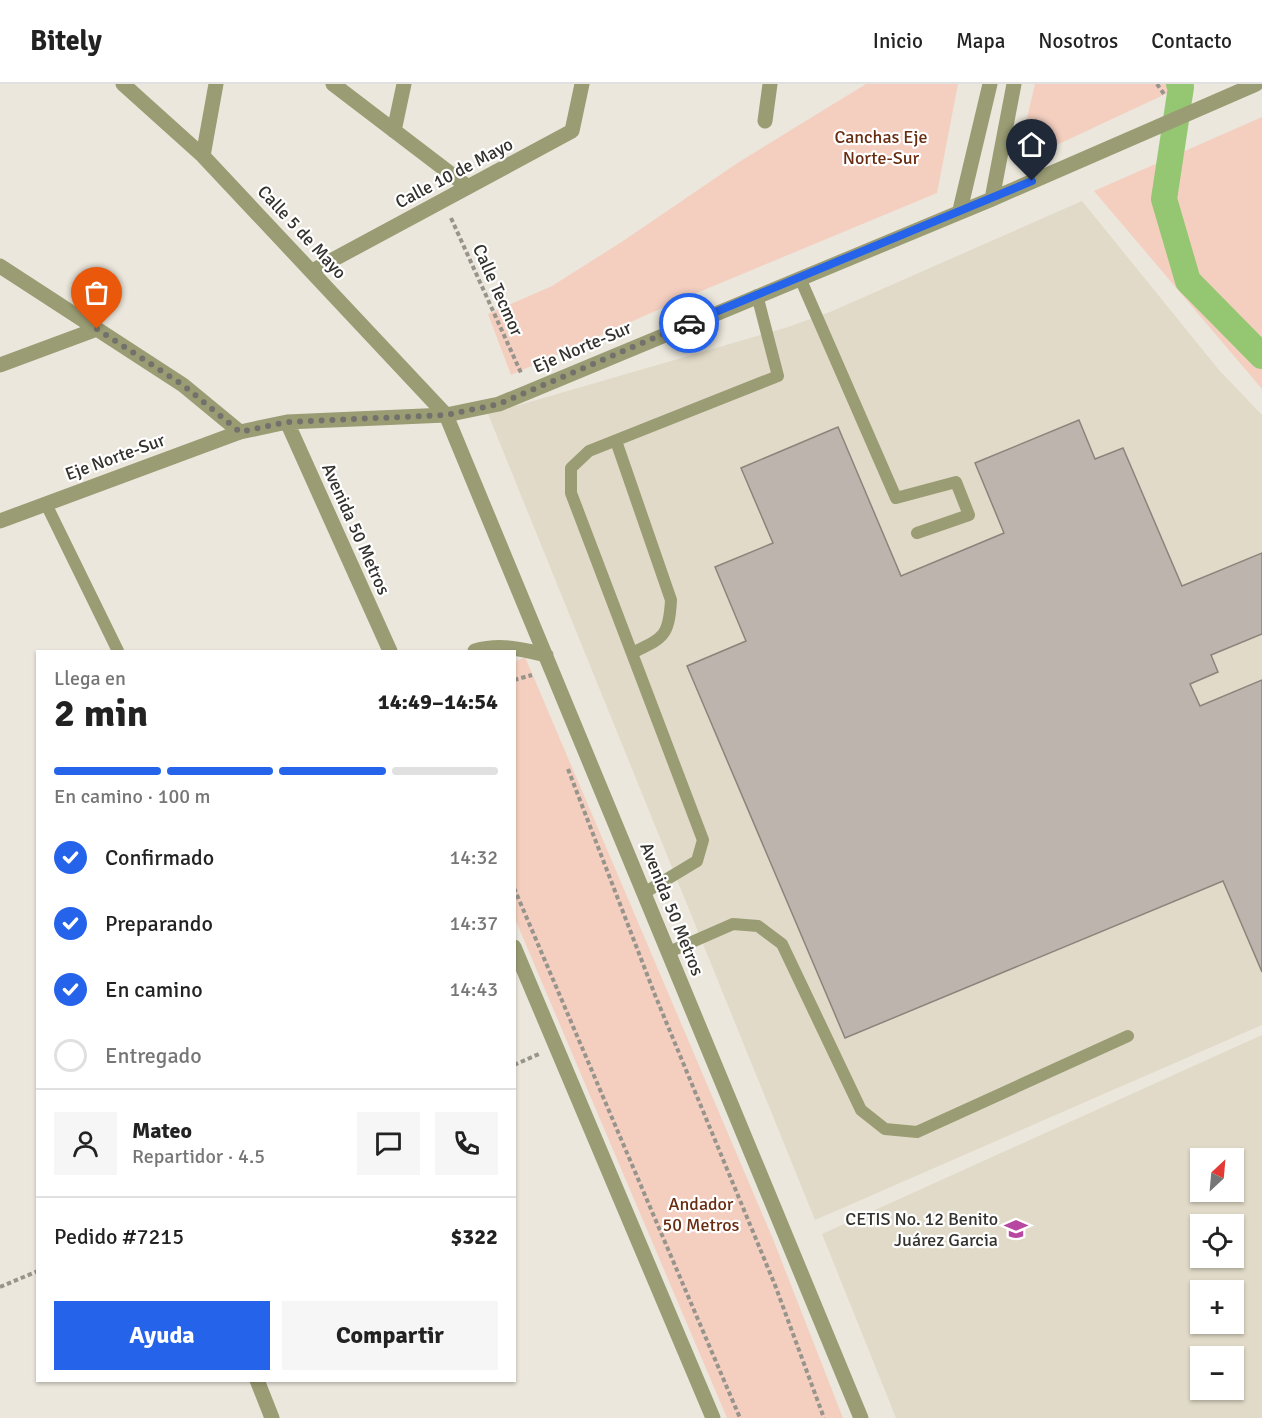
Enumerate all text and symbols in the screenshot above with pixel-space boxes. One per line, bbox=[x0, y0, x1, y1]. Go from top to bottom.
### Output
text: Bitely bbox=[30, 24, 102, 58]
text: Inicio bbox=[873, 28, 923, 54]
text: Mapa bbox=[956, 28, 1005, 54]
text: Nosotros bbox=[1038, 28, 1118, 54]
text: Contacto bbox=[1151, 28, 1232, 54]
pin bbox=[1006, 119, 1057, 181]
park label: Canchas Eje Norte-Sur bbox=[834, 126, 928, 169]
icon: home bbox=[1015, 128, 1048, 161]
street label: Calle 10 de Mayo bbox=[391, 133, 517, 213]
street label: Calle 5 de Mayo bbox=[253, 181, 351, 283]
street label: Calle Tecmor bbox=[468, 241, 528, 340]
pin bbox=[71, 267, 122, 329]
icon: bag bbox=[80, 276, 113, 309]
courier bbox=[659, 293, 719, 353]
icon: car bbox=[673, 307, 706, 340]
street label: Eje Norte-Sur bbox=[530, 316, 635, 378]
street label: Eje Norte-Sur bbox=[62, 429, 168, 485]
street label: Avenida 50 Metros bbox=[317, 460, 395, 598]
text: Llega en bbox=[54, 666, 126, 691]
text: 14:49–14:54 bbox=[378, 688, 498, 715]
text: 2 min bbox=[54, 689, 148, 737]
text: En camino · 100 m bbox=[54, 784, 211, 809]
street label: Avenida 50 Metros bbox=[635, 839, 709, 979]
icon: check bbox=[54, 841, 87, 874]
text: Confirmado bbox=[105, 844, 214, 871]
text: 14:32 bbox=[449, 845, 498, 870]
icon: check bbox=[54, 907, 87, 940]
text: Preparando bbox=[105, 910, 213, 937]
text: 14:37 bbox=[449, 911, 498, 936]
icon: check bbox=[54, 973, 87, 1006]
text: En camino bbox=[105, 976, 203, 1003]
text: 14:43 bbox=[449, 977, 498, 1002]
text: Entregado bbox=[105, 1042, 202, 1069]
button: person bbox=[54, 1112, 117, 1175]
button: chat bbox=[357, 1112, 420, 1175]
button: phone bbox=[435, 1112, 498, 1175]
text: Mateo bbox=[132, 1117, 192, 1144]
text: Repartidor · 4.5 bbox=[132, 1144, 265, 1169]
north arrow bbox=[1190, 1148, 1244, 1202]
map controls bbox=[1190, 1148, 1244, 1400]
park label: Andador 50 Metros bbox=[663, 1193, 740, 1236]
place label: CETIS No. 12 Benito Juárez Garcia bbox=[845, 1208, 998, 1251]
button: locate bbox=[1190, 1214, 1244, 1268]
school or university icon: CETIS No. 12 Benito Juárez Garcia bbox=[1003, 1216, 1029, 1242]
text: Pedido #7215 bbox=[54, 1223, 184, 1250]
text: $322 bbox=[450, 1223, 498, 1250]
button: + bbox=[1190, 1280, 1244, 1334]
button: Ayuda bbox=[54, 1301, 270, 1370]
button: Compartir bbox=[282, 1301, 498, 1370]
button: − bbox=[1190, 1346, 1244, 1400]

